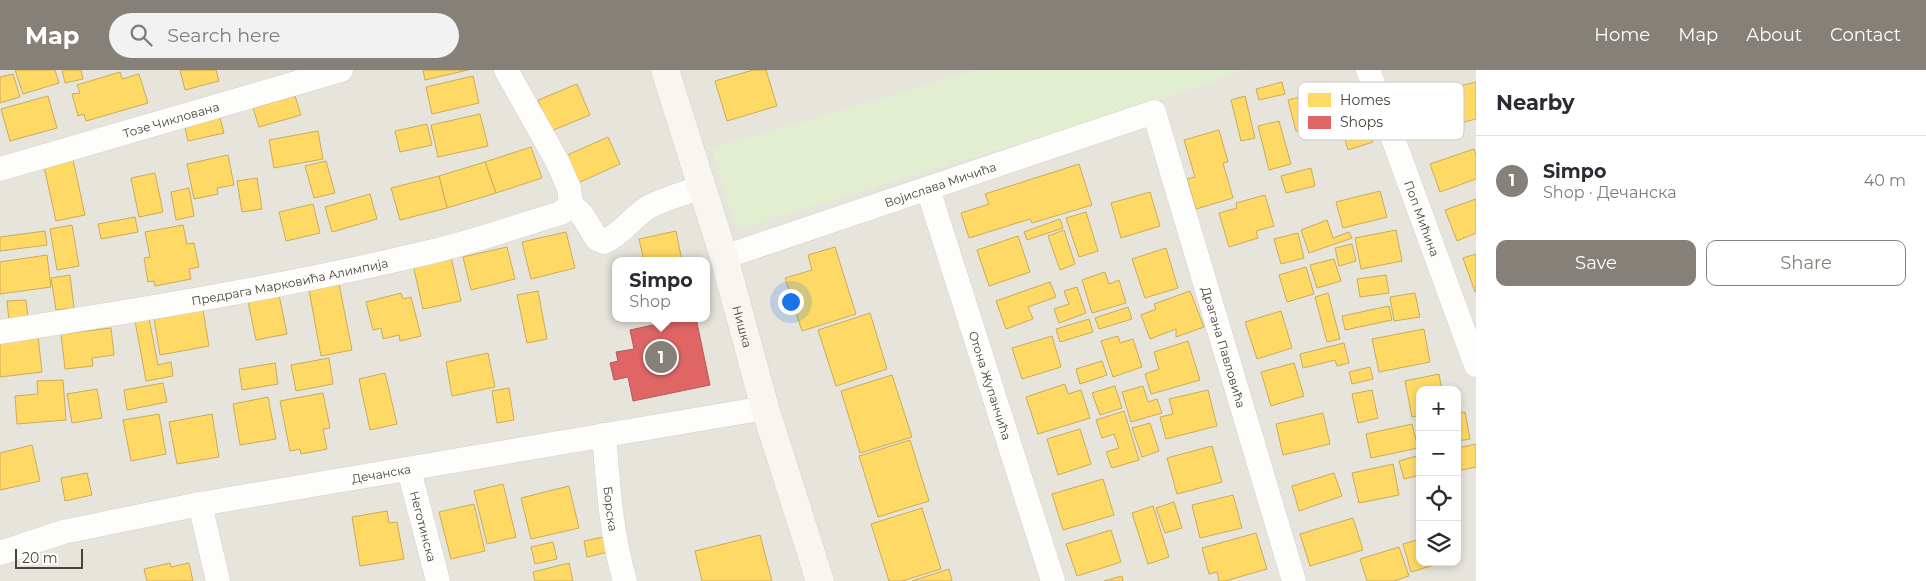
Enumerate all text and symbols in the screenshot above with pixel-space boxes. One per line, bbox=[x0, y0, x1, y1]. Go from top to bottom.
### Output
search box bbox=[109, 13, 459, 58]
text: Map bbox=[25, 21, 79, 50]
icon: search bbox=[127, 21, 155, 49]
text: Search here bbox=[167, 24, 280, 47]
text: Home bbox=[1594, 24, 1650, 46]
text: Map bbox=[1678, 24, 1718, 46]
text: About bbox=[1746, 24, 1802, 46]
text: Contact bbox=[1830, 24, 1901, 46]
legend bbox=[1298, 82, 1464, 140]
text: Nearby bbox=[1496, 90, 1575, 115]
text: Homes bbox=[1340, 91, 1390, 109]
street label: Тозе Чиклована bbox=[121, 98, 221, 140]
text: Shops bbox=[1340, 113, 1383, 131]
street label: Војислава Мичића bbox=[882, 158, 998, 210]
text: Simpo bbox=[1543, 160, 1606, 183]
text: 1 bbox=[1509, 171, 1515, 190]
text: 40 m bbox=[1864, 171, 1906, 190]
street label: Поп Мићина bbox=[1402, 178, 1443, 259]
text: Shop · Дечанска bbox=[1543, 183, 1677, 202]
button: Save bbox=[1496, 240, 1696, 286]
button: Share bbox=[1706, 240, 1906, 286]
street label: Предрага Марковића Алимпија bbox=[190, 254, 389, 308]
popup bbox=[612, 257, 710, 322]
text: Simpo bbox=[629, 269, 693, 292]
street label: Драгана Павловића bbox=[1199, 285, 1249, 409]
your location bbox=[778, 289, 804, 315]
text: Shop bbox=[629, 292, 671, 311]
street label: Нишка bbox=[730, 304, 756, 349]
street label: Отона Жупанчића bbox=[966, 329, 1015, 442]
pin: 1 bbox=[645, 338, 677, 376]
map controls bbox=[1416, 386, 1461, 566]
button: + bbox=[1416, 386, 1461, 431]
button: − bbox=[1416, 431, 1461, 476]
street label: Дечанска bbox=[350, 461, 412, 486]
button: locate bbox=[1416, 476, 1461, 521]
street label: Борска bbox=[601, 485, 621, 532]
street label: Неготинска bbox=[407, 489, 440, 563]
button: layers bbox=[1416, 521, 1461, 566]
scale bar bbox=[15, 546, 82, 569]
text: 20 m bbox=[22, 549, 58, 567]

